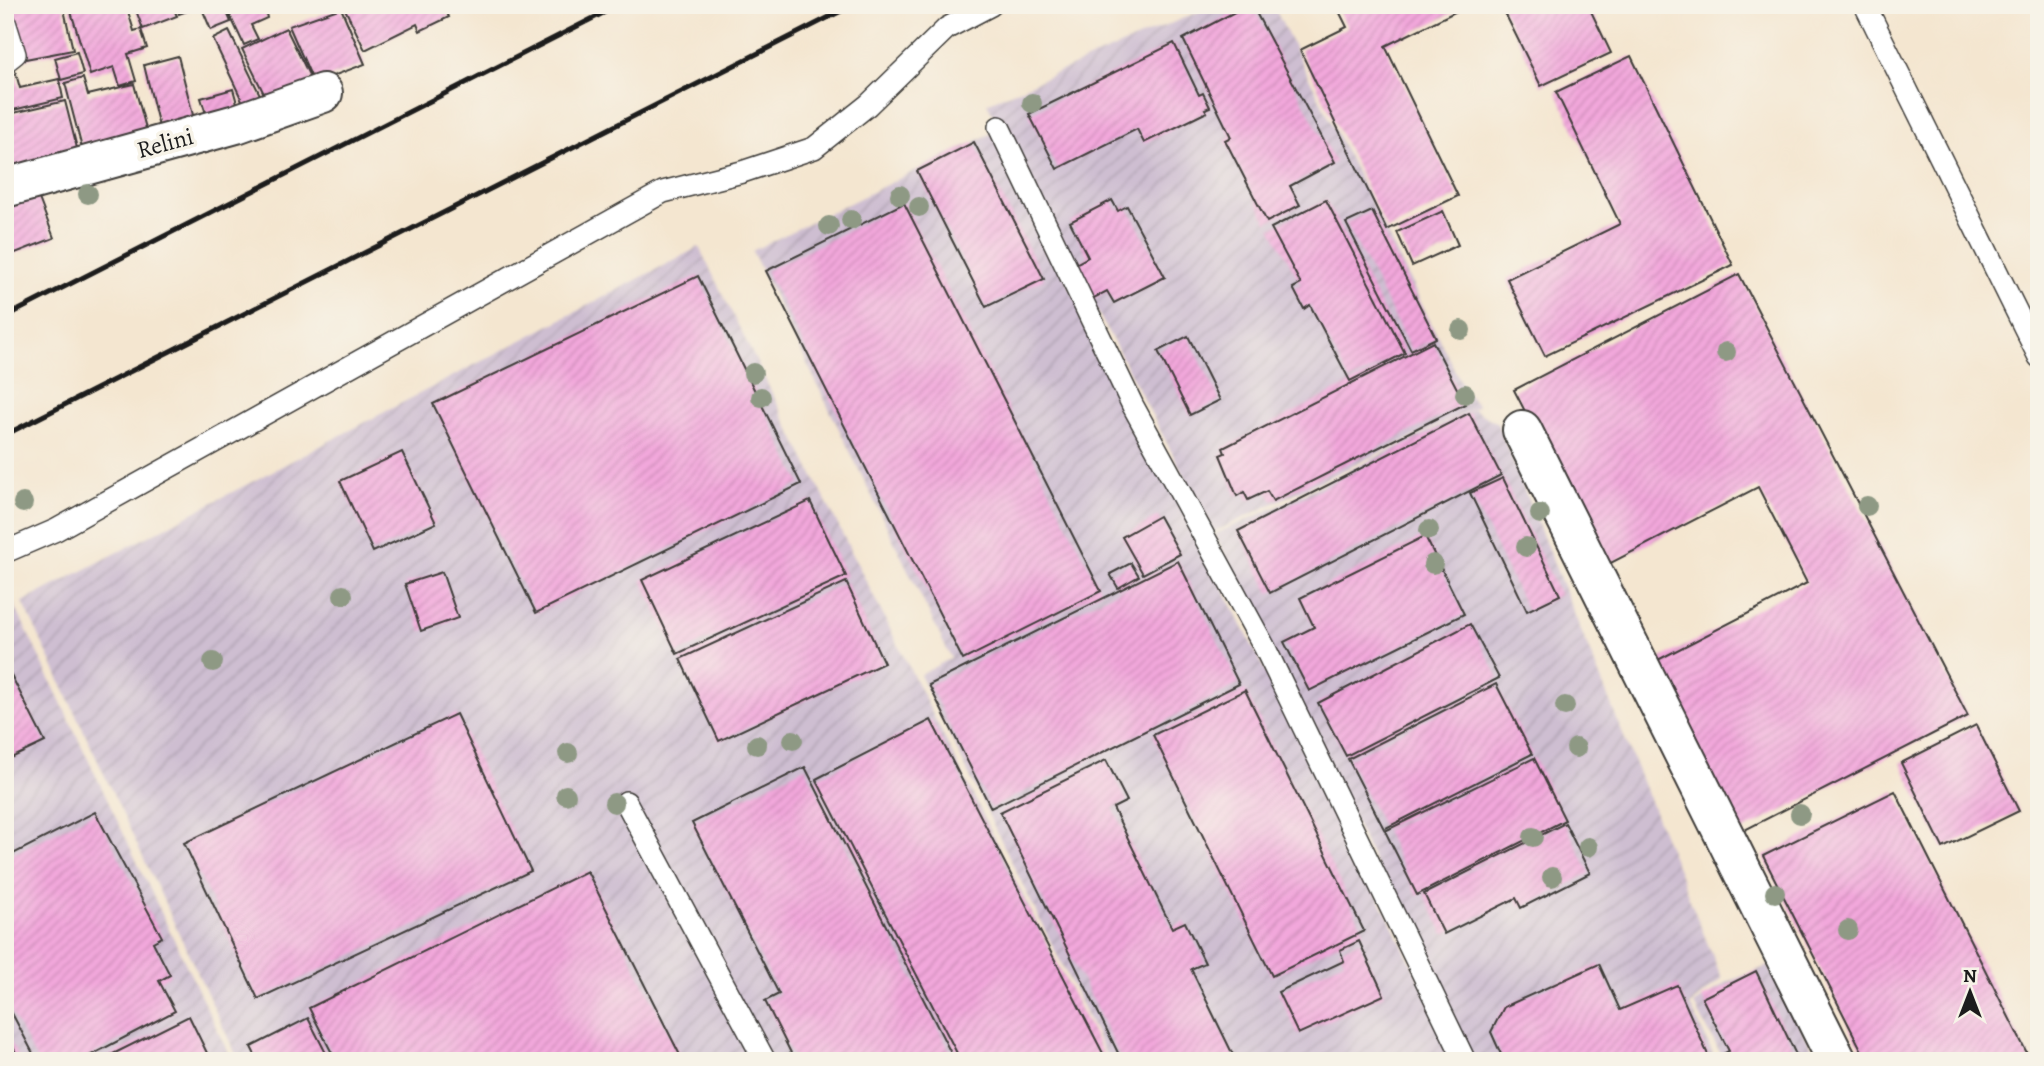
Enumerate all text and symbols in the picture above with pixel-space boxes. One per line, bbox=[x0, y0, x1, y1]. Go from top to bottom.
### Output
street label: Relini bbox=[133, 120, 197, 166]
north arrow bbox=[1936, 958, 2006, 1028]
text: N bbox=[1963, 963, 1977, 989]

